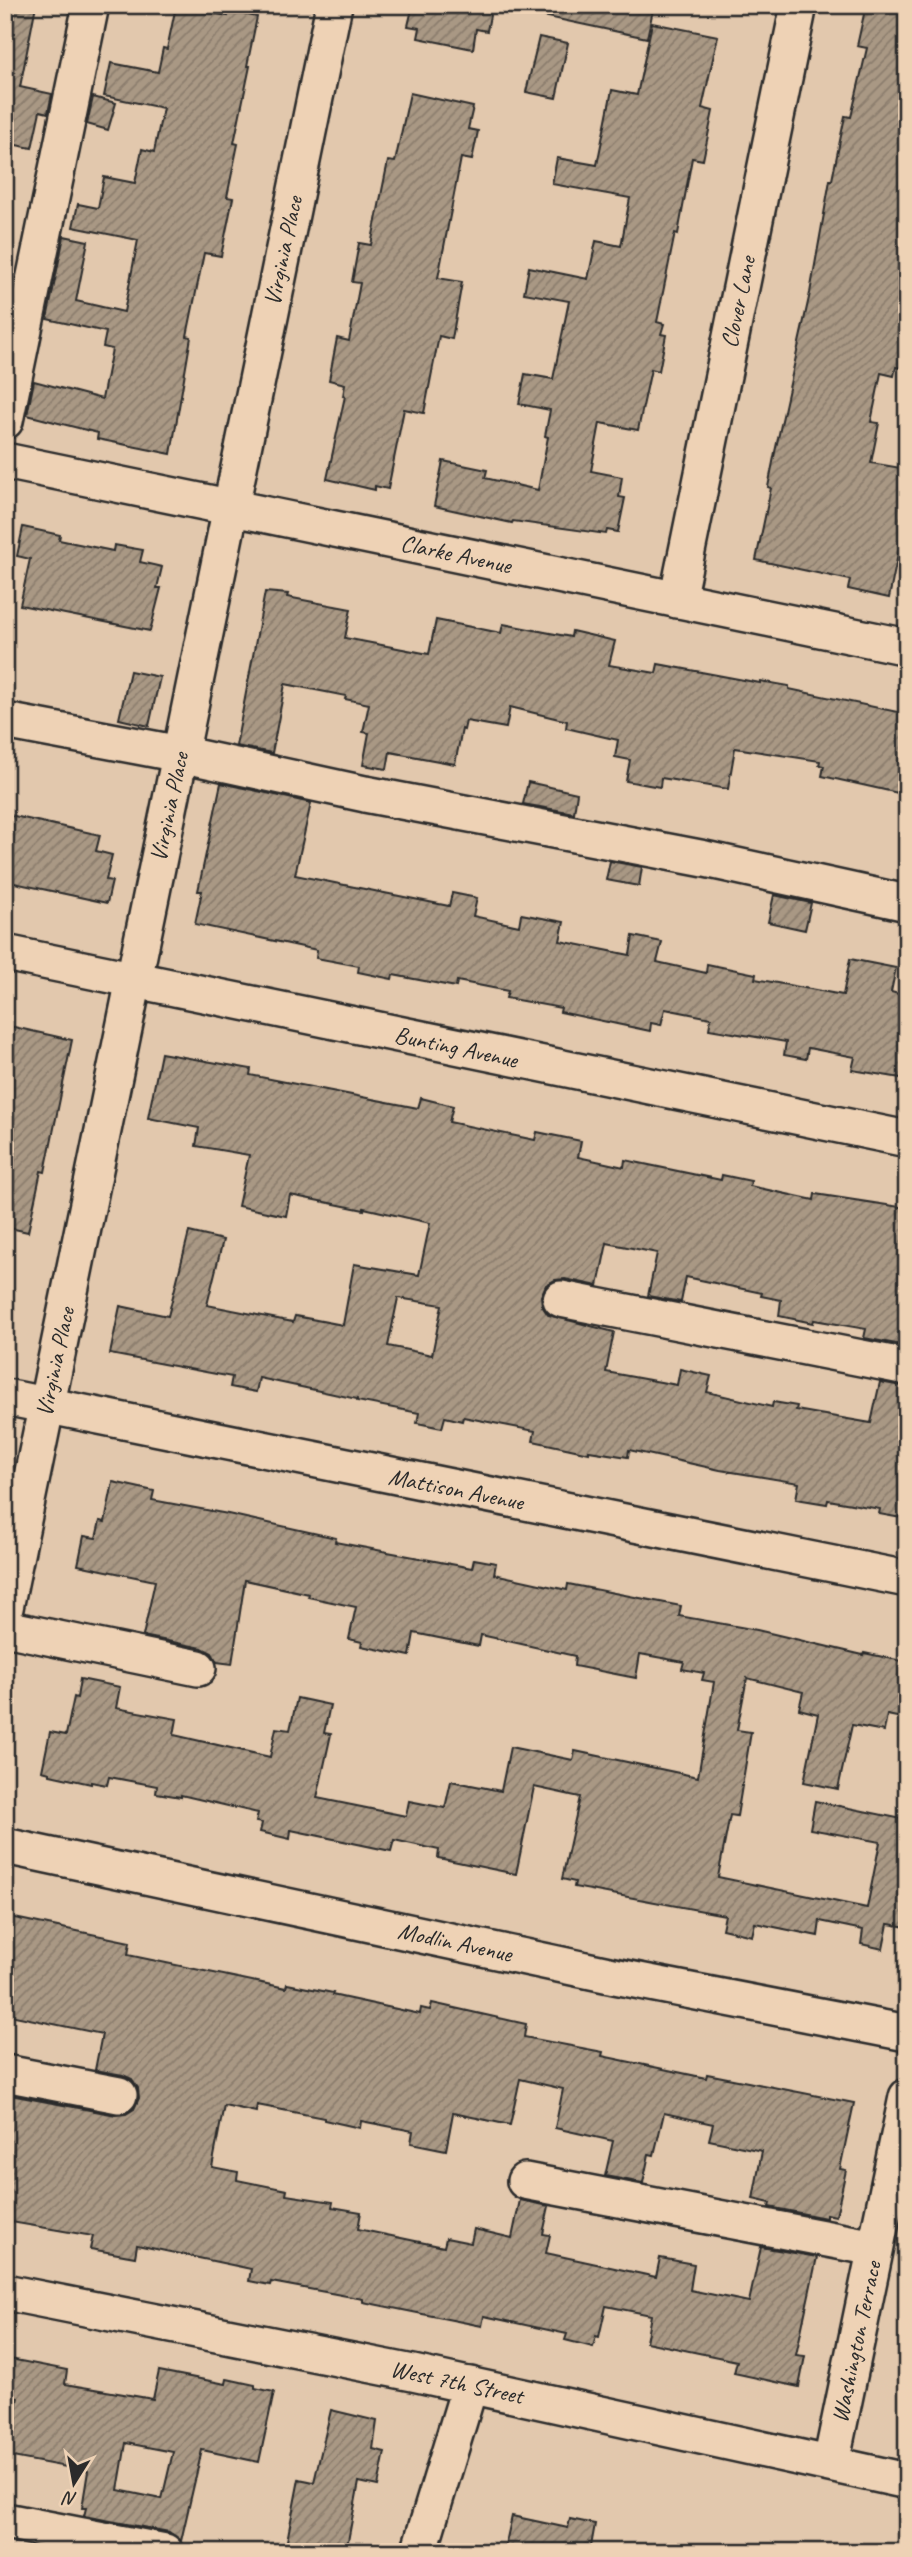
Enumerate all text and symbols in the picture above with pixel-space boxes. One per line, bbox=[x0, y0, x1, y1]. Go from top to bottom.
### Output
street label: Virginia Place bbox=[257, 192, 310, 308]
street label: Clover Lane bbox=[714, 251, 763, 351]
street label: Clarke Avenue bbox=[398, 528, 516, 581]
street label: Virginia Place bbox=[143, 748, 196, 864]
street label: Bunting Avenue bbox=[392, 1019, 522, 1075]
street label: Virginia Place bbox=[29, 1303, 82, 1419]
street label: Mattison Avenue bbox=[386, 1461, 528, 1517]
street label: Modlin Avenue bbox=[395, 1915, 517, 1969]
street label: Washington Terrace bbox=[824, 2257, 888, 2425]
street label: West 7th Street bbox=[388, 2353, 528, 2411]
north arrow bbox=[38, 2448, 108, 2518]
text: N bbox=[60, 2485, 79, 2512]

